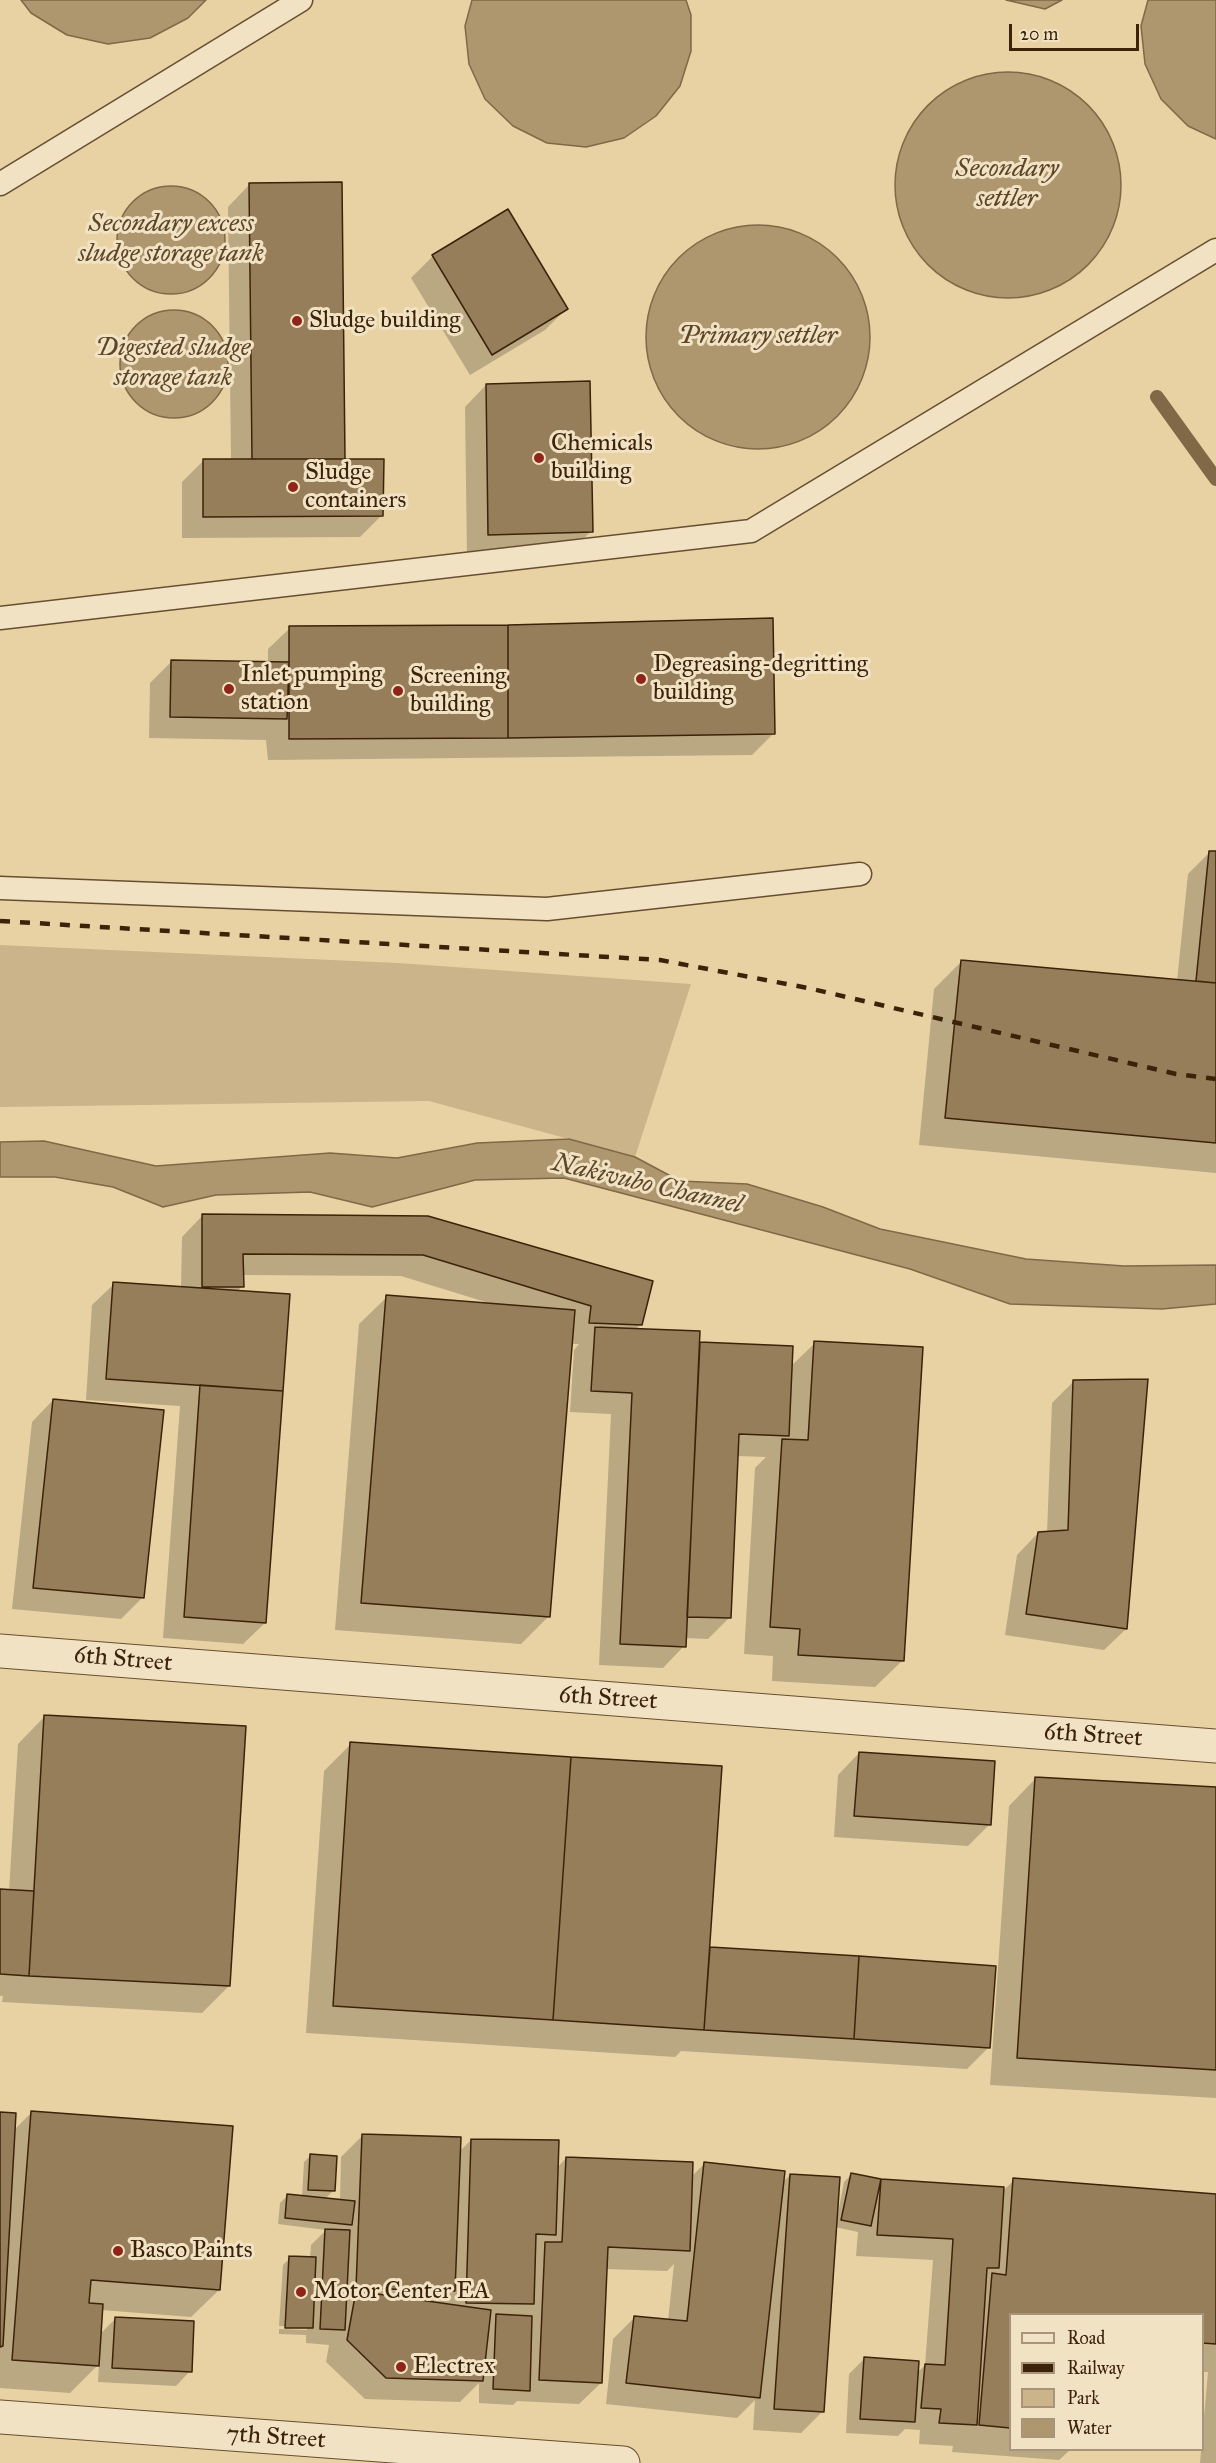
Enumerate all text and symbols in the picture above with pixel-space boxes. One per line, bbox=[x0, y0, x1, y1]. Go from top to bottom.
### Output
scale bar bbox=[1012, 12, 1142, 50]
text: 20 m bbox=[1020, 23, 1058, 45]
water label: Secondary settler bbox=[955, 154, 1059, 216]
water label: Secondary excess sludge storage tank bbox=[78, 209, 264, 270]
place label: Sludge building bbox=[309, 307, 461, 335]
marker: Sludge building bbox=[290, 314, 304, 328]
water label: Primary settler bbox=[679, 321, 837, 353]
water label: Digested sludge storage tank bbox=[96, 333, 250, 394]
place label: Chemicals building bbox=[551, 430, 653, 486]
marker: Chemicals building bbox=[532, 451, 546, 465]
place label: Sludge containers bbox=[305, 459, 406, 515]
marker: Sludge containers bbox=[286, 480, 300, 494]
place label: Degreasing-degritting building bbox=[653, 651, 868, 707]
place label: Inlet pumping station bbox=[241, 661, 382, 717]
place label: Screening building bbox=[410, 663, 507, 719]
marker: Degreasing-degritting building bbox=[634, 672, 648, 686]
marker: Inlet pumping station bbox=[222, 682, 236, 696]
marker: Screening building bbox=[391, 684, 405, 698]
water label: Nakivubo Channel bbox=[549, 1148, 745, 1222]
street label: 6th Street bbox=[72, 1641, 174, 1679]
street label: 6th Street bbox=[558, 1681, 658, 1717]
street label: 6th Street bbox=[1043, 1718, 1143, 1754]
place label: Basco Paints bbox=[130, 2237, 252, 2265]
marker: Basco Paints bbox=[111, 2244, 125, 2258]
place label: Motor Center EA bbox=[313, 2278, 490, 2306]
marker: Motor Center EA bbox=[294, 2285, 308, 2299]
legend bbox=[1009, 2313, 1204, 2451]
text: Road bbox=[1067, 2327, 1105, 2349]
place label: Electrex bbox=[413, 2353, 495, 2381]
text: Railway bbox=[1067, 2357, 1124, 2379]
marker: Electrex bbox=[394, 2360, 408, 2374]
text: Park bbox=[1067, 2387, 1100, 2409]
text: Water bbox=[1067, 2417, 1111, 2439]
street label: 7th Street bbox=[225, 2420, 327, 2456]

